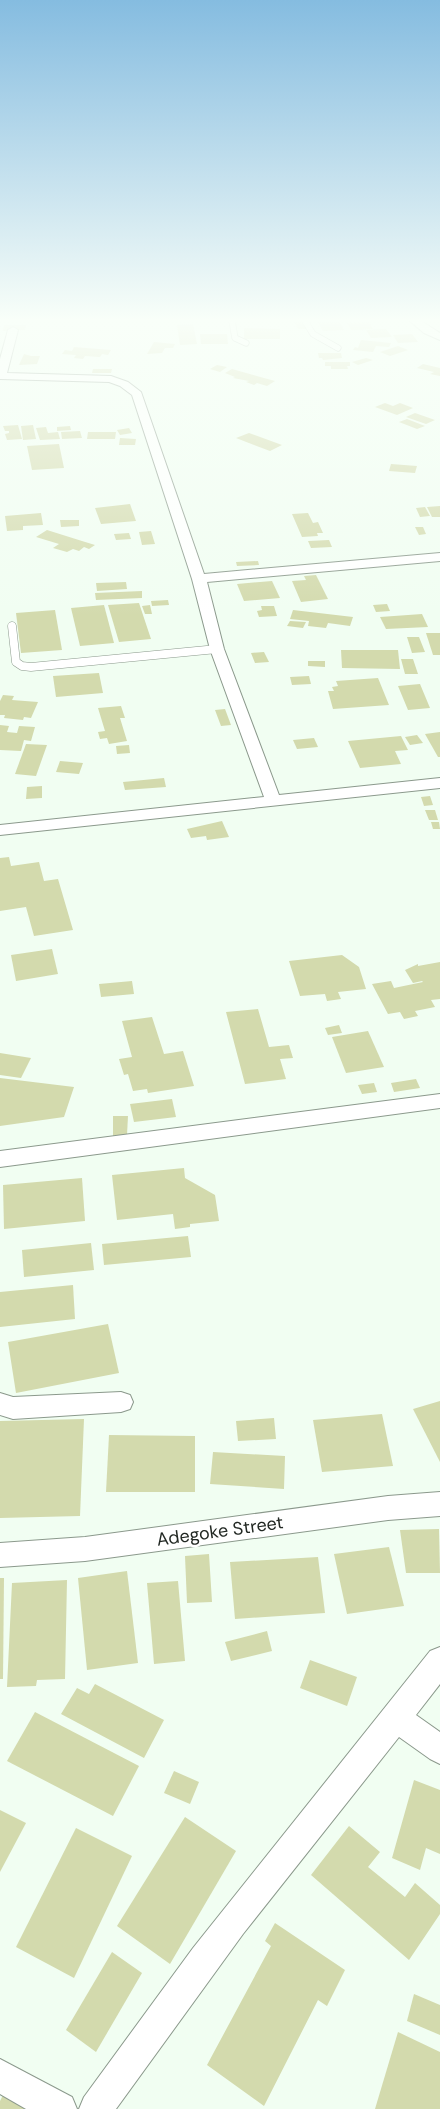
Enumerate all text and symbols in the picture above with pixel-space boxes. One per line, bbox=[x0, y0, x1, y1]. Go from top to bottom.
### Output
street label: Adegoke Street bbox=[155, 1510, 285, 1552]

